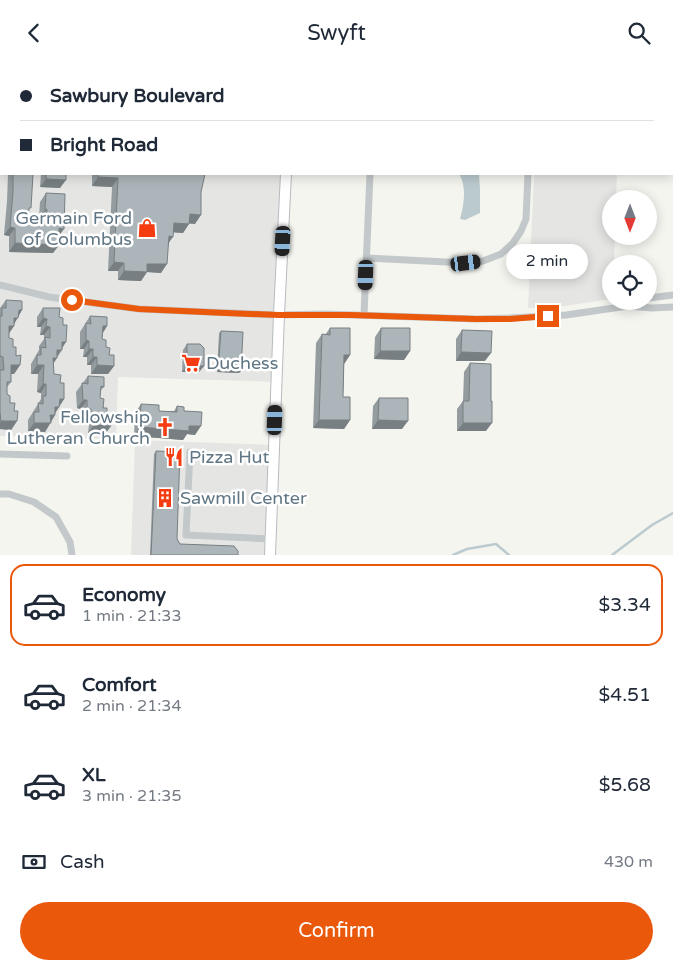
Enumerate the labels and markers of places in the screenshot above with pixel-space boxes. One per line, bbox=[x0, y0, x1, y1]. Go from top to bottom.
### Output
place label: Germain Ford of Columbus bbox=[15, 207, 132, 250]
shop icon: Germain Ford of Columbus bbox=[136, 217, 158, 239]
supermarket icon: Duchess bbox=[180, 352, 202, 374]
place label: Duchess bbox=[206, 352, 278, 374]
place label: Fellowship Lutheran Church bbox=[6, 406, 150, 449]
church icon: Fellowship Lutheran Church bbox=[154, 416, 176, 438]
restaurant icon: Pizza Hut bbox=[163, 446, 185, 468]
place label: Pizza Hut bbox=[189, 446, 269, 468]
building icon: Sawmill Center bbox=[154, 487, 176, 509]
place label: Sawmill Center bbox=[180, 487, 307, 509]

